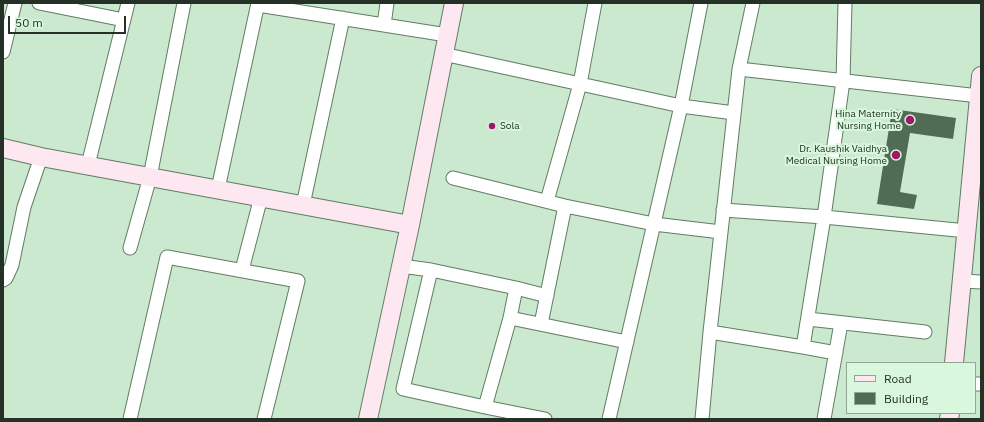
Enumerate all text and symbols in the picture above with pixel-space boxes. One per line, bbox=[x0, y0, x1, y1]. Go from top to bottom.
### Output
scale bar bbox=[10, 8, 128, 34]
text: 50 m bbox=[15, 15, 43, 30]
place label: Hina Maternity Nursing Home bbox=[835, 108, 901, 132]
marker: Hina Maternity Nursing Home bbox=[904, 114, 916, 126]
place label: Sola bbox=[500, 120, 519, 132]
marker: Sola bbox=[487, 121, 497, 131]
place label: Dr. Kaushik Vaidhya Medical Nursing Home bbox=[786, 143, 887, 166]
marker: Dr. Kaushik Vaidhya Medical Nursing Home bbox=[890, 149, 902, 161]
legend bbox=[846, 362, 976, 414]
text: Road bbox=[884, 371, 912, 386]
text: Building bbox=[884, 391, 928, 406]

